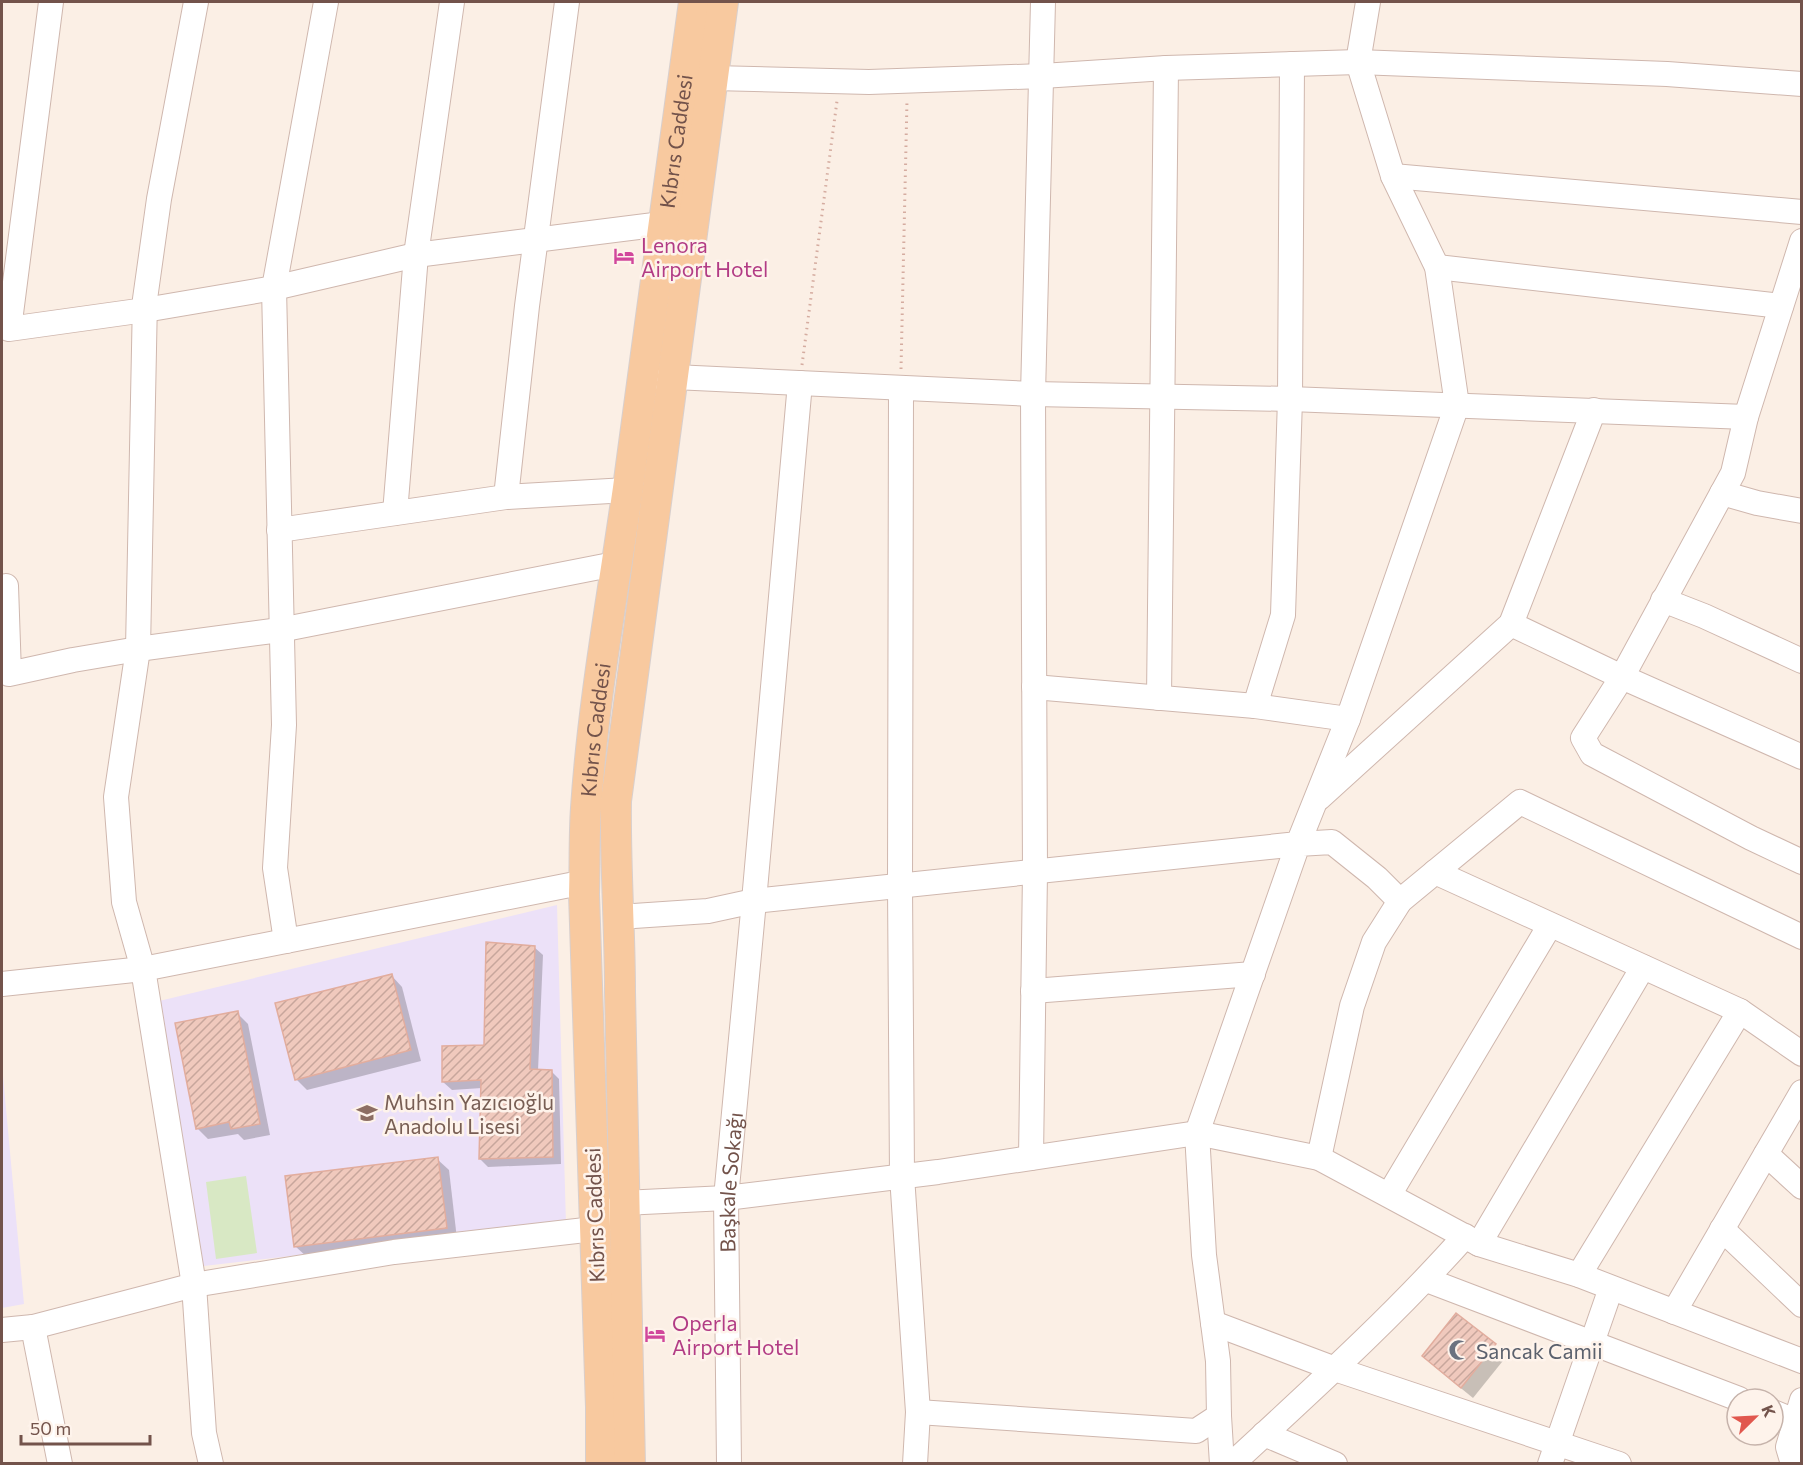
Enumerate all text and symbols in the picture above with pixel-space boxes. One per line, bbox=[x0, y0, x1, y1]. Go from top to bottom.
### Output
street label: Kıbrıs Caddesi bbox=[653, 72, 696, 210]
place label: Lenora Airport Hotel bbox=[641, 232, 768, 281]
hotel icon: Lenora Airport Hotel bbox=[612, 244, 636, 268]
street label: Kıbrıs Caddesi bbox=[574, 661, 614, 798]
place label: Muhsin Yazıcıoğlu Anadolu Lisesi bbox=[384, 1089, 554, 1138]
school or university icon: Muhsin Yazıcıoğlu Anadolu Lisesi bbox=[355, 1101, 379, 1125]
street label: Başkale Sokağı bbox=[713, 1111, 747, 1253]
street label: Kıbrıs Caddesi bbox=[579, 1147, 609, 1283]
place label: Operla Airport Hotel bbox=[672, 1310, 799, 1359]
hotel icon: Operla Airport Hotel bbox=[643, 1322, 667, 1346]
mosque icon: Sancak Camii bbox=[1447, 1338, 1471, 1362]
place label: Sancak Camii bbox=[1476, 1338, 1603, 1363]
north arrow bbox=[1725, 1387, 1785, 1447]
text: K bbox=[1758, 1402, 1780, 1420]
scale bar bbox=[21, 1408, 150, 1446]
text: 50 m bbox=[30, 1417, 71, 1439]

